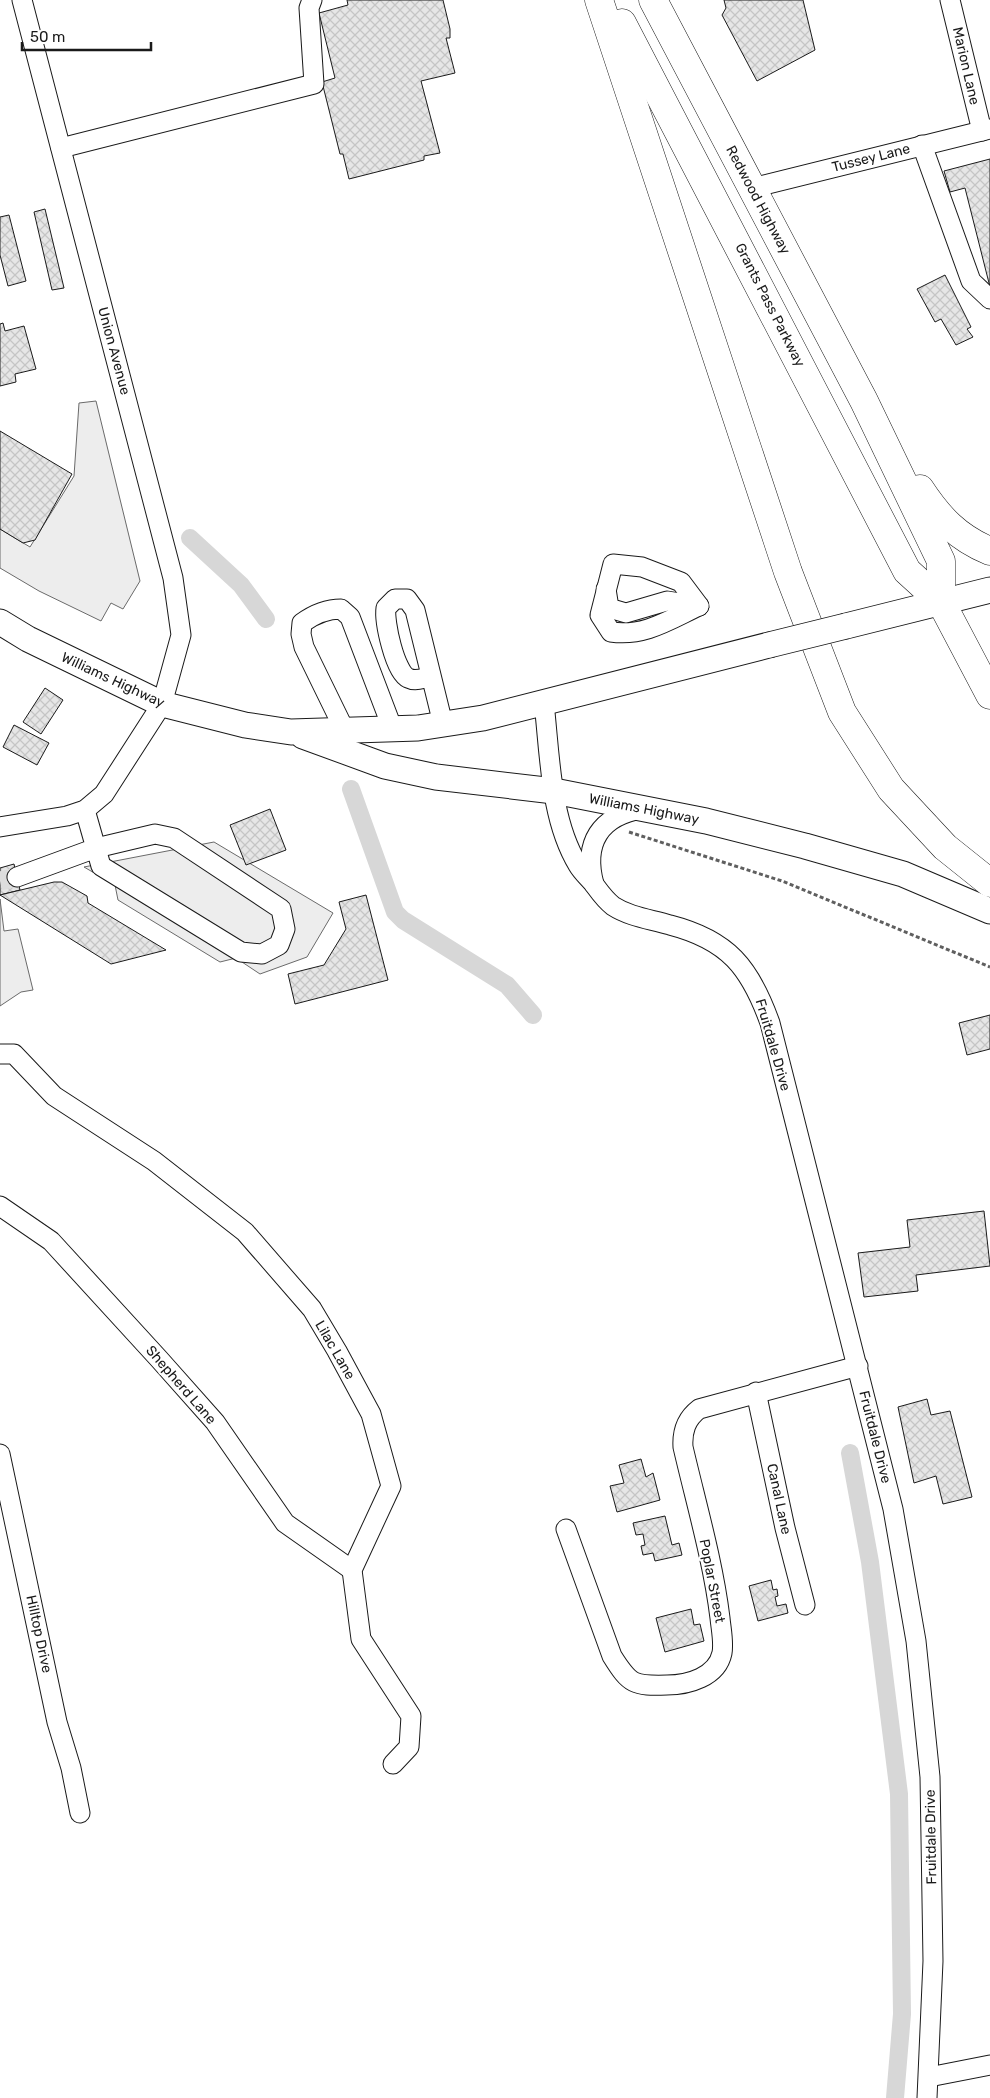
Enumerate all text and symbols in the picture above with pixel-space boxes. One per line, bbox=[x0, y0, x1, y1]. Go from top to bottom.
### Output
scale bar bbox=[22, 20, 151, 52]
street label: Marion Lane bbox=[949, 25, 983, 107]
text: 50 m bbox=[30, 28, 65, 46]
street label: Tussey Lane bbox=[830, 140, 912, 176]
street label: Redwood Highway bbox=[722, 143, 794, 257]
street label: Grants Pass Parkway bbox=[731, 240, 809, 370]
street label: Union Avenue bbox=[94, 305, 134, 397]
street label: Williams Highway bbox=[59, 649, 168, 711]
street label: Williams Highway bbox=[587, 790, 701, 828]
street label: Fruitdale Drive bbox=[752, 997, 794, 1093]
street label: Lilac Lane bbox=[311, 1317, 359, 1383]
street label: Shepherd Lane bbox=[142, 1342, 220, 1428]
street label: Fruitdale Drive bbox=[855, 1389, 895, 1485]
street label: Canal Lane bbox=[763, 1462, 795, 1536]
street label: Poplar Street bbox=[696, 1538, 729, 1625]
street label: Hilltop Drive bbox=[22, 1594, 56, 1675]
street label: Fruitdale Drive bbox=[922, 1789, 940, 1885]

